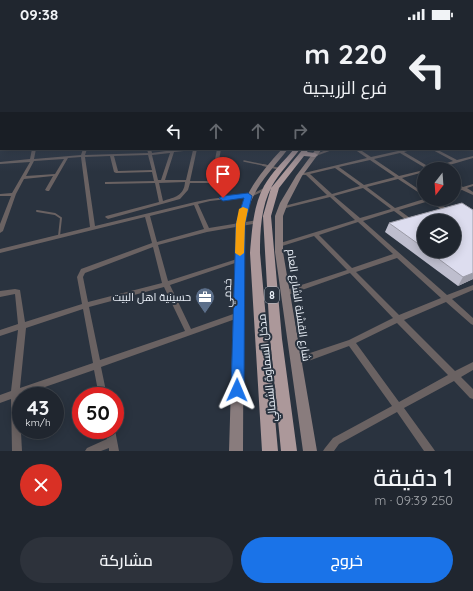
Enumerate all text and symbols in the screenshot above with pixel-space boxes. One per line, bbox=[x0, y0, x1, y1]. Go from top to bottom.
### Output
text: 09:38 bbox=[20, 5, 58, 24]
text: 220 m bbox=[304, 36, 387, 71]
icon: left bbox=[401, 44, 453, 96]
text: فرع الزريجية bbox=[303, 76, 387, 99]
icon: left bbox=[163, 120, 185, 142]
icon: ahead bbox=[205, 120, 227, 142]
icon: ahead bbox=[247, 120, 269, 142]
icon: right bbox=[289, 120, 311, 142]
pin bbox=[206, 157, 240, 198]
north arrow bbox=[417, 162, 461, 206]
map controls bbox=[417, 162, 461, 258]
icon: arrive bbox=[212, 163, 234, 185]
button: layers bbox=[417, 214, 461, 258]
street label: شارع القشلة الشارع العام bbox=[283, 248, 314, 362]
street label: خدمي bbox=[220, 278, 236, 308]
office icon: حسينية اهل البيت bbox=[194, 286, 216, 314]
road number: 8 bbox=[265, 287, 279, 303]
place label: حسينية اهل البيت bbox=[113, 290, 191, 304]
street label: مدخل السماوة الشمالي bbox=[254, 313, 282, 423]
position arrow bbox=[216, 369, 258, 411]
speed limit sign: 50 bbox=[72, 387, 124, 439]
text: 43 bbox=[27, 395, 49, 420]
text: km/h bbox=[25, 416, 51, 429]
text: 1 دقيقة bbox=[373, 462, 453, 492]
button: close bbox=[20, 464, 62, 506]
text: 250 m · 09:39 bbox=[374, 492, 453, 508]
button: مشاركة bbox=[20, 537, 233, 583]
button: خروج bbox=[241, 537, 453, 583]

